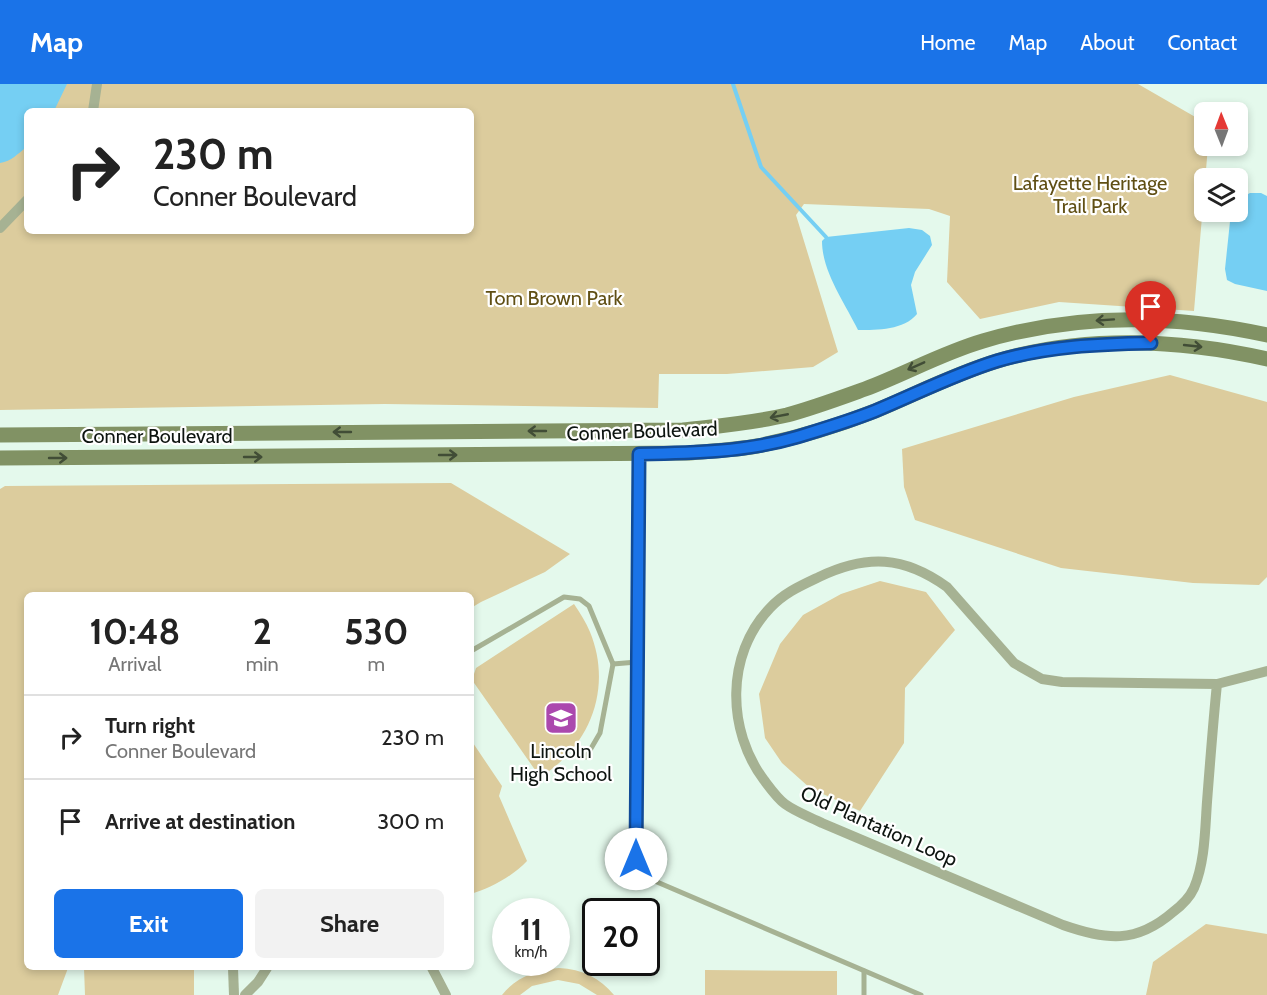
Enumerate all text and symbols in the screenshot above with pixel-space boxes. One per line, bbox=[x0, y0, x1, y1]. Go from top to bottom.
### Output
text: Map bbox=[30, 25, 83, 59]
text: Home bbox=[920, 30, 976, 55]
text: Map bbox=[1009, 30, 1047, 55]
text: About bbox=[1080, 30, 1134, 55]
text: Contact bbox=[1167, 30, 1237, 55]
north arrow bbox=[1194, 102, 1248, 156]
map controls bbox=[1194, 102, 1248, 222]
text: 230 m bbox=[153, 128, 273, 180]
icon: right bbox=[54, 132, 132, 210]
button: layers bbox=[1194, 168, 1248, 222]
park label: Lafayette Heritage Trail Park bbox=[1013, 171, 1167, 218]
text: Conner Boulevard bbox=[153, 180, 357, 213]
pin bbox=[1125, 281, 1176, 343]
park label: Tom Brown Park bbox=[485, 286, 623, 310]
icon: arrive bbox=[1134, 290, 1167, 323]
one-way arrow bbox=[1095, 314, 1115, 325]
one-way arrow bbox=[1183, 341, 1203, 352]
one-way arrow bbox=[908, 361, 926, 372]
one-way arrow bbox=[770, 411, 789, 422]
street label: Conner Boulevard bbox=[566, 416, 718, 446]
street label: Conner Boulevard bbox=[81, 424, 233, 448]
one-way arrow bbox=[528, 425, 548, 437]
one-way arrow bbox=[333, 427, 353, 438]
one-way arrow bbox=[438, 449, 458, 461]
one-way arrow bbox=[243, 451, 263, 462]
one-way arrow bbox=[48, 452, 68, 464]
text: 10:48 bbox=[90, 609, 180, 653]
text: 2 bbox=[253, 609, 272, 653]
text: 530 bbox=[344, 609, 408, 653]
text: Arrival bbox=[108, 652, 162, 676]
text: min bbox=[246, 652, 279, 676]
text: m bbox=[368, 652, 385, 676]
school or university icon: Lincoln High School bbox=[543, 700, 579, 736]
text: Turn right bbox=[105, 712, 195, 739]
icon: right bbox=[54, 721, 87, 754]
text: 230 m bbox=[381, 724, 444, 751]
text: Conner Boulevard bbox=[105, 739, 256, 763]
place label: Lincoln High School bbox=[510, 739, 612, 786]
street label: Old Plantation Loop bbox=[797, 781, 961, 871]
icon: arrive bbox=[54, 805, 87, 838]
text: Arrive at destination bbox=[105, 808, 295, 835]
text: 300 m bbox=[377, 808, 444, 835]
position arrow bbox=[604, 827, 668, 891]
button: Exit bbox=[54, 889, 243, 958]
button: Share bbox=[255, 889, 444, 958]
speed limit sign: 20 bbox=[582, 898, 660, 976]
text: 11 bbox=[520, 911, 542, 948]
text: km/h bbox=[515, 943, 547, 961]

